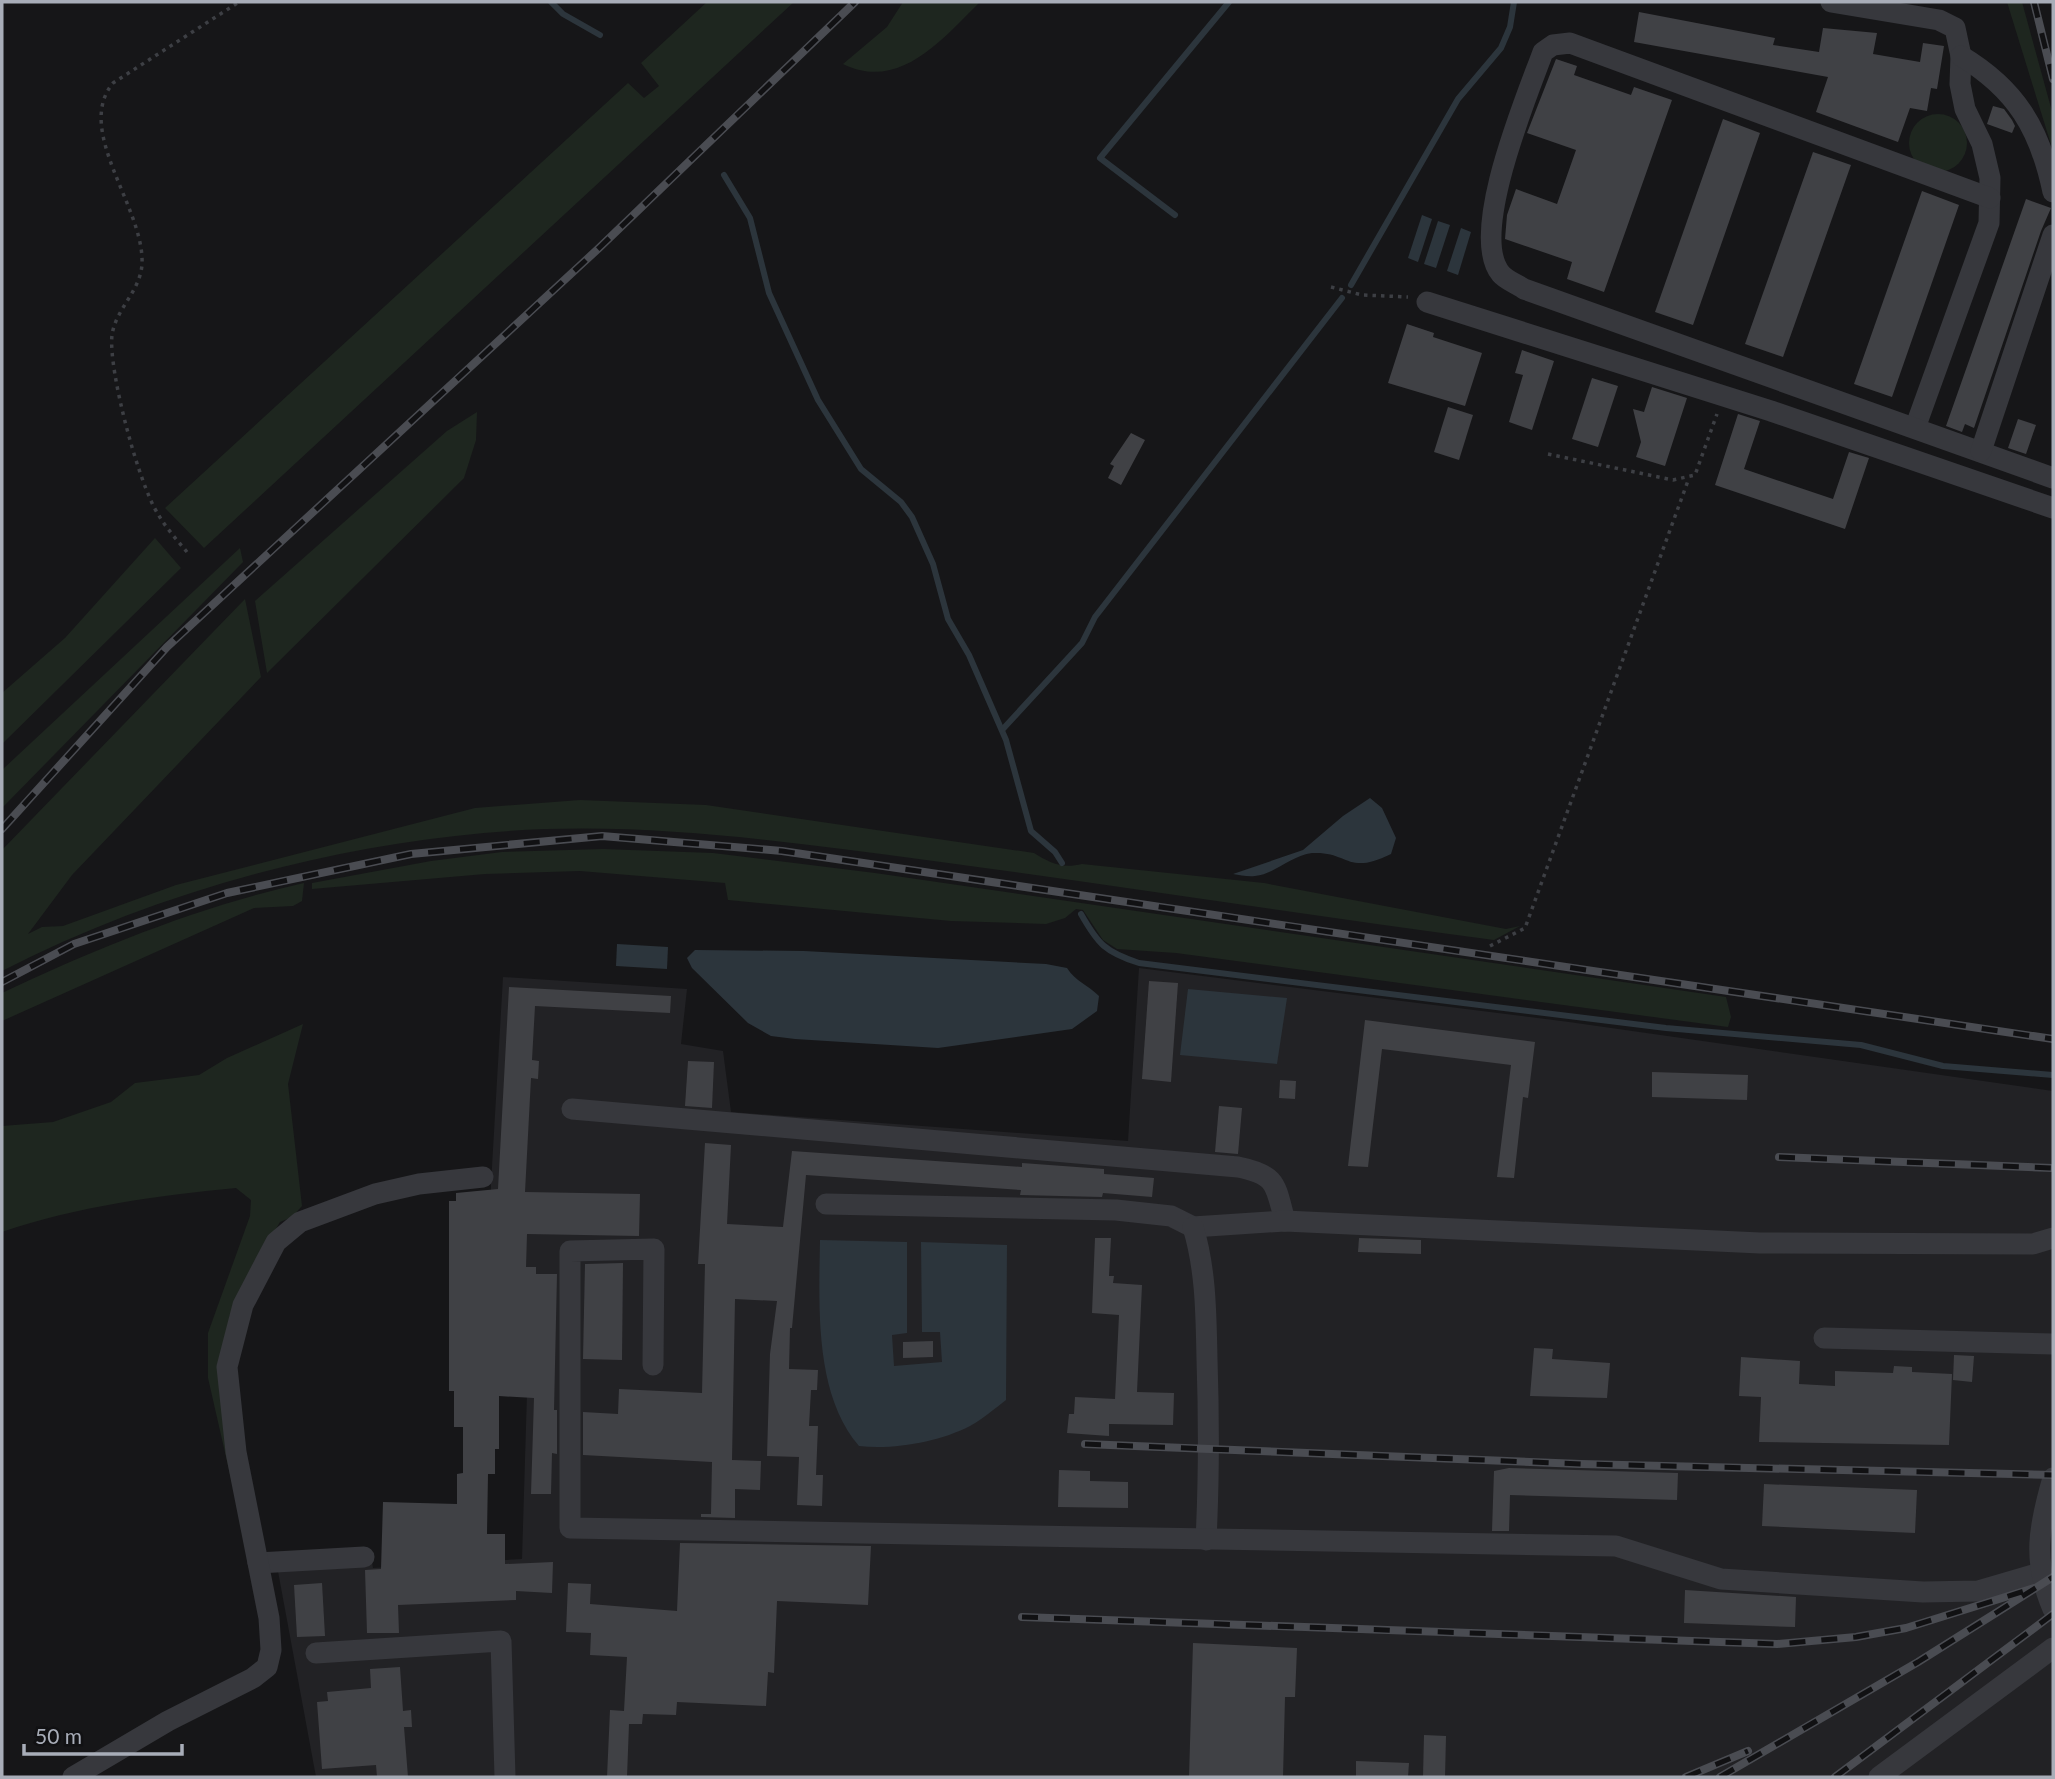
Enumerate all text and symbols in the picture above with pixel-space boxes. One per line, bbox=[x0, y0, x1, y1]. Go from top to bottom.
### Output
scale bar bbox=[24, 1712, 182, 1756]
text: 50 m bbox=[35, 1723, 82, 1748]

